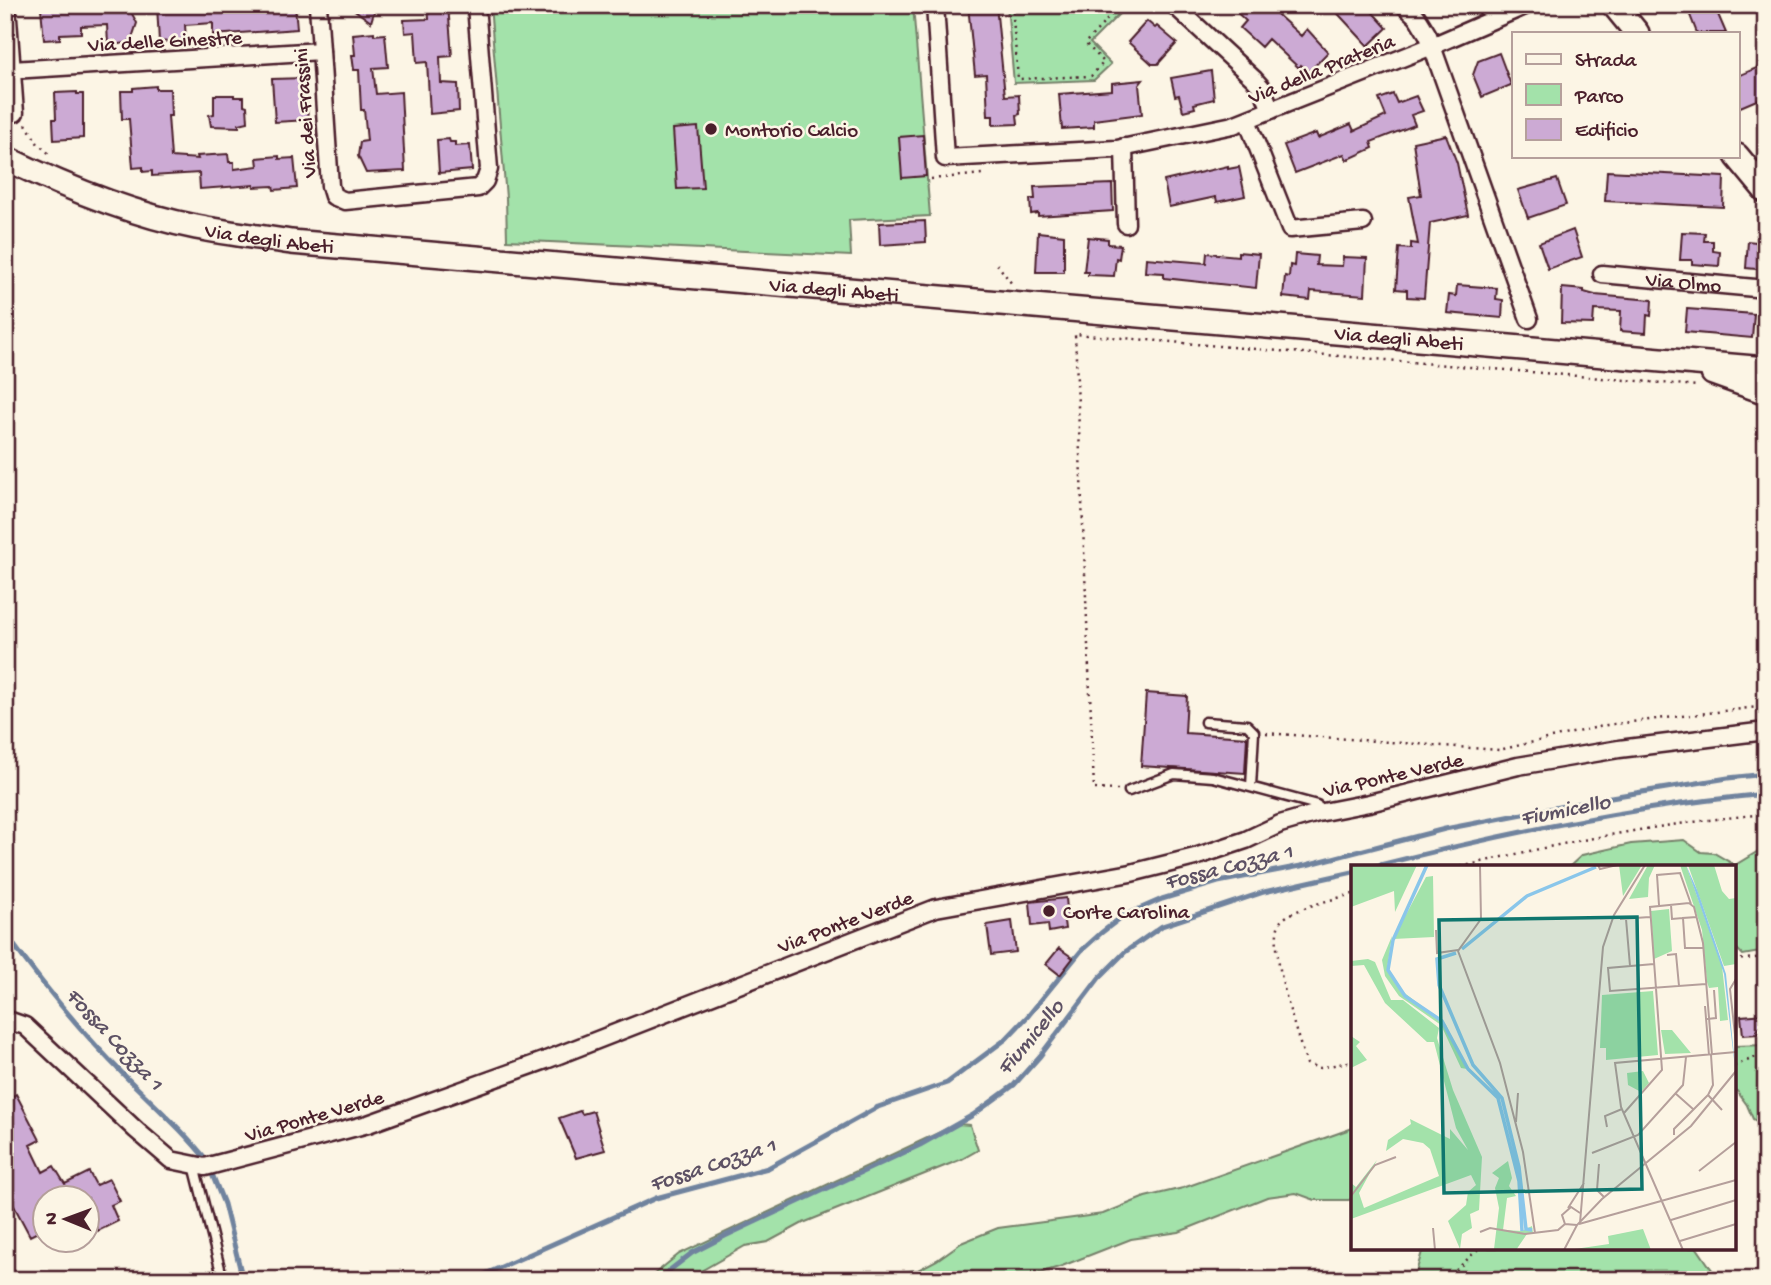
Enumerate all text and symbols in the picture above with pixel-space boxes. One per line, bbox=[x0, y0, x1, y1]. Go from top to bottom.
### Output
street label: Via delle Ginestre bbox=[87, 27, 244, 60]
street label: Via della Prateria bbox=[1245, 30, 1400, 112]
legend bbox=[1512, 32, 1740, 158]
street label: Via dei Frassini bbox=[290, 47, 325, 179]
text: Strada bbox=[1575, 50, 1638, 75]
text: Parco bbox=[1574, 86, 1624, 111]
place label: Montorio Calcio bbox=[725, 120, 858, 145]
text: Edificio bbox=[1575, 120, 1639, 145]
marker: Montorio Calcio bbox=[703, 121, 719, 137]
street label: Via degli Abeti bbox=[202, 220, 335, 262]
street label: Via Olmo bbox=[1643, 269, 1722, 301]
street label: Via degli Abeti bbox=[767, 274, 900, 310]
street label: Via degli Abeti bbox=[1332, 323, 1464, 359]
street label: Via Ponte Verde bbox=[1320, 749, 1467, 806]
water label: Fiumicello bbox=[1519, 789, 1614, 833]
water label: Fossa Cozza 1 bbox=[1162, 839, 1296, 897]
inset map bbox=[1351, 865, 1736, 1250]
street label: Via Ponte Verde bbox=[774, 887, 918, 962]
place label: Corte Carolina bbox=[1063, 902, 1191, 927]
marker: Corte Carolina bbox=[1041, 903, 1057, 919]
water label: Fossa Cozza 1 bbox=[59, 983, 168, 1098]
water label: Fiumicello bbox=[992, 994, 1072, 1082]
street label: Via Ponte Verde bbox=[242, 1086, 388, 1150]
water label: Fossa Cozza 1 bbox=[647, 1133, 780, 1199]
north arrow bbox=[32, 1184, 102, 1254]
text: N bbox=[41, 1212, 64, 1225]

